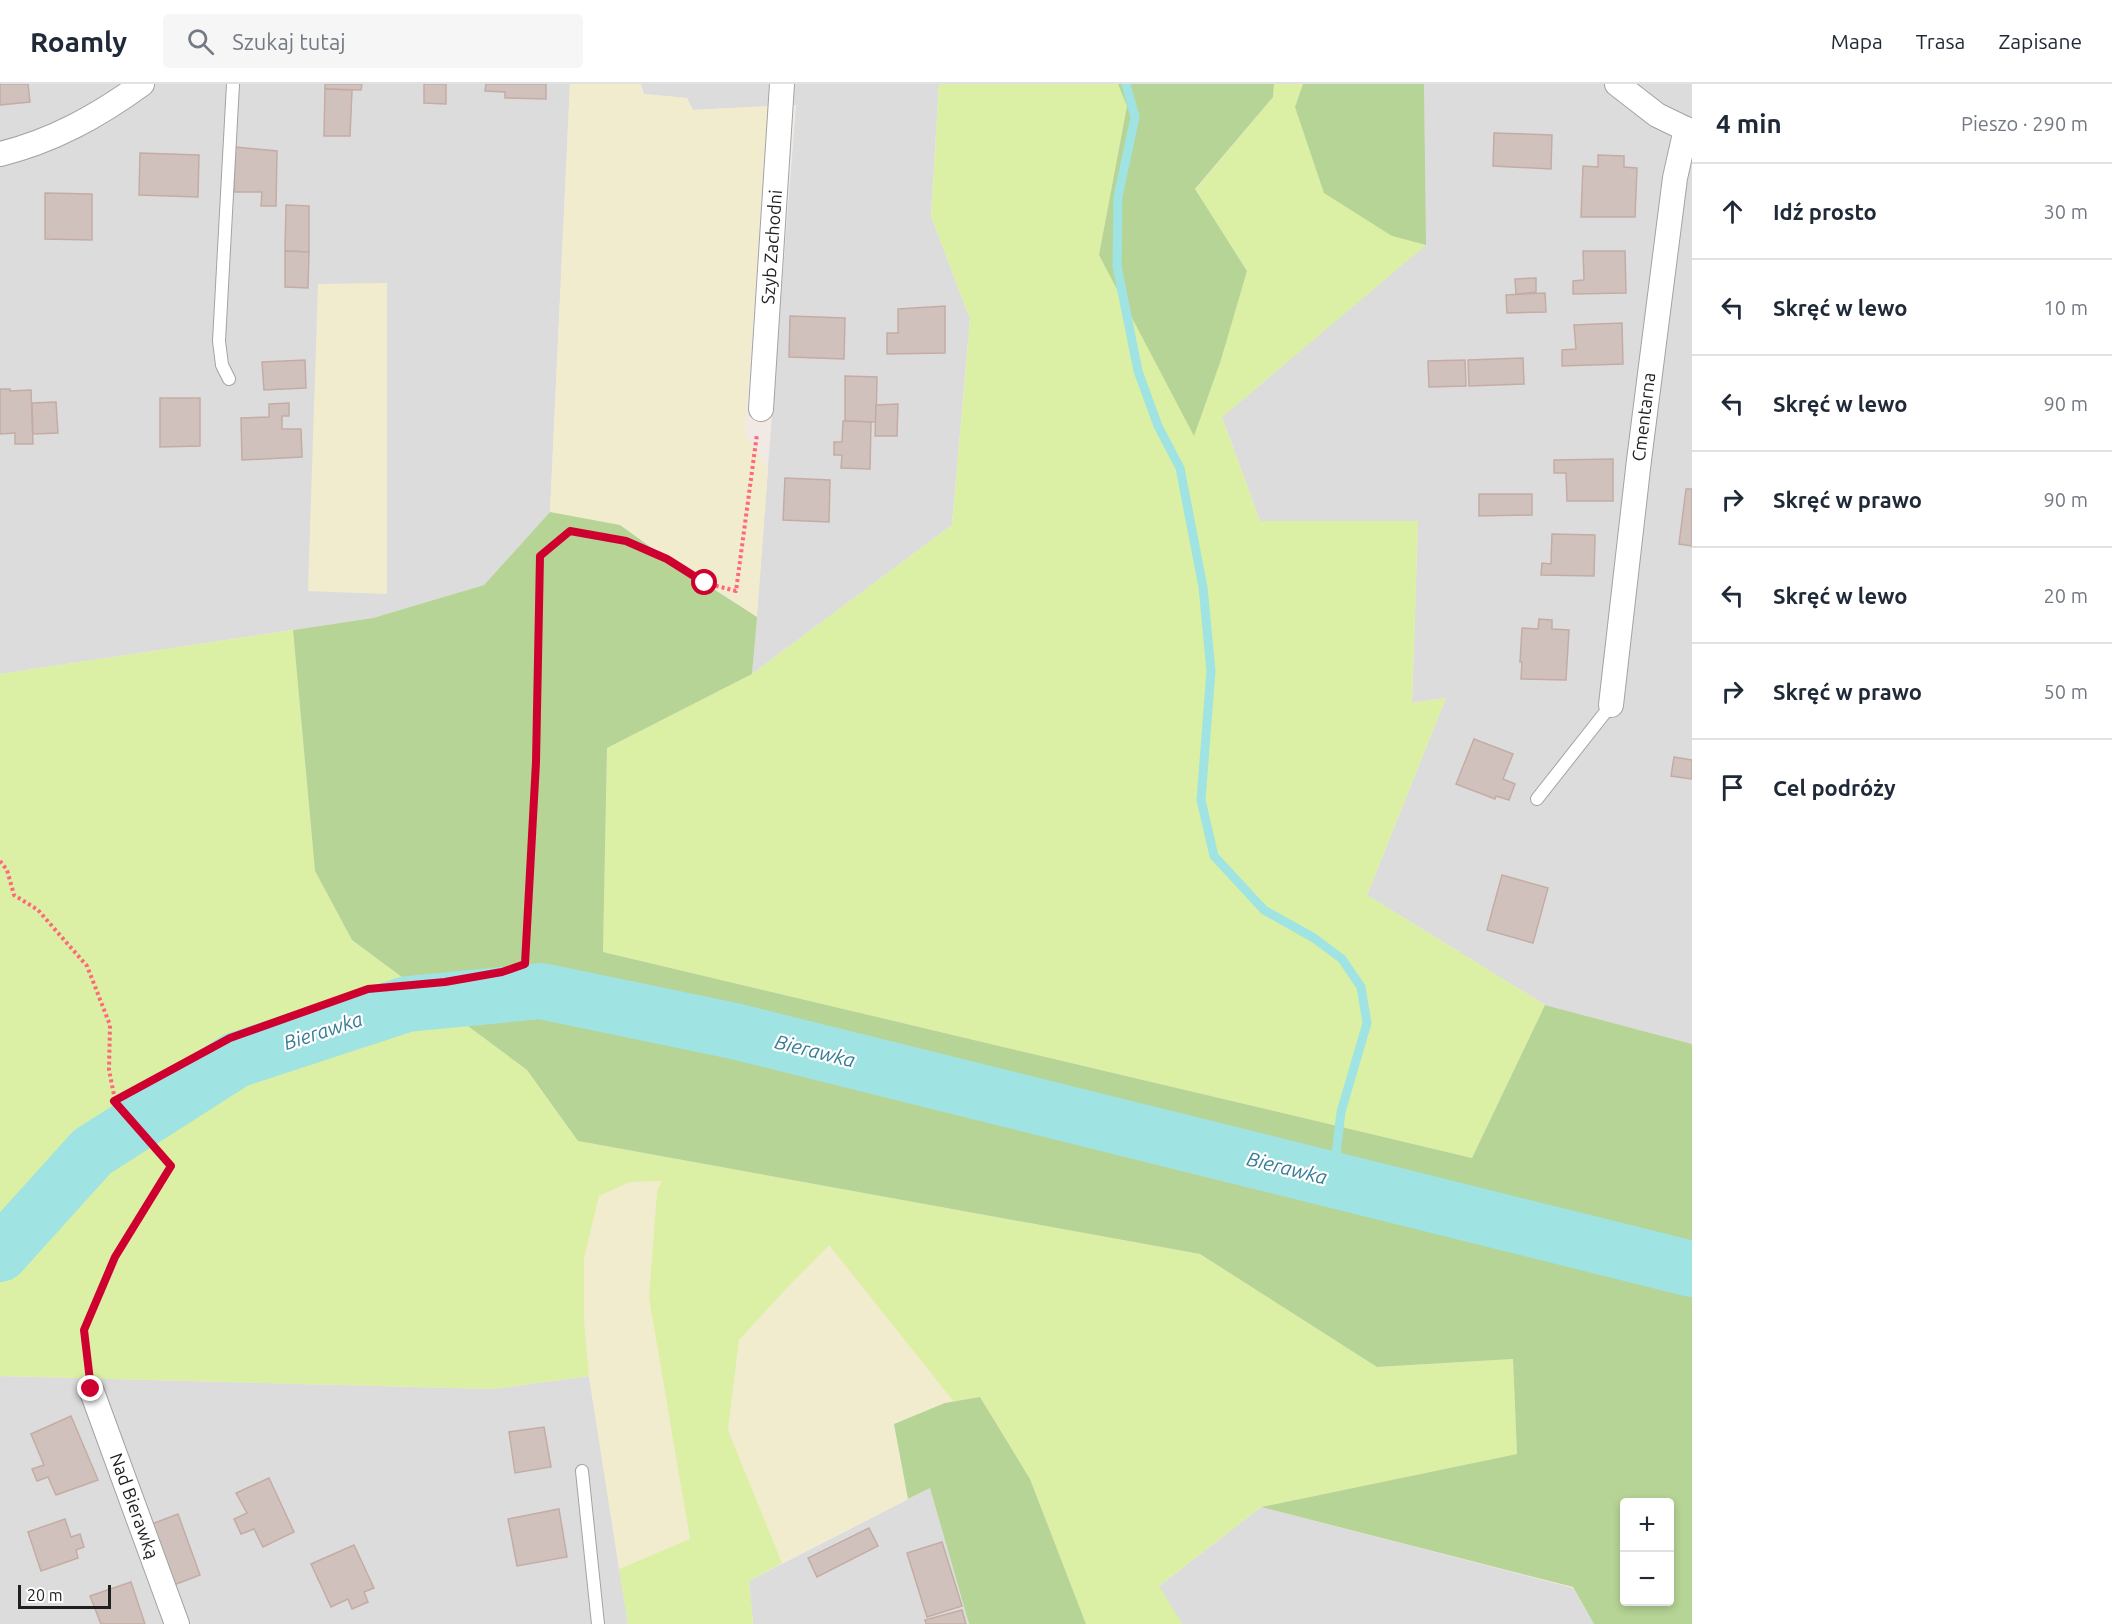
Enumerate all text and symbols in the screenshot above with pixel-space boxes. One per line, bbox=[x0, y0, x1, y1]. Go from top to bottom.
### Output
search box bbox=[163, 14, 583, 68]
icon: search bbox=[184, 25, 217, 58]
text: Roamly bbox=[30, 26, 127, 57]
text: Szukaj tutaj bbox=[232, 29, 346, 54]
text: Mapa bbox=[1831, 29, 1883, 53]
text: Trasa bbox=[1916, 29, 1965, 53]
text: Zapisane bbox=[1998, 29, 2082, 53]
text: 4 min bbox=[1716, 109, 1782, 138]
text: Pieszo · 290 m bbox=[1961, 112, 2088, 135]
street label: Szyb Zachodni bbox=[757, 189, 785, 305]
icon: ahead bbox=[1716, 195, 1749, 228]
text: Idź prosto bbox=[1773, 199, 1877, 224]
text: 30 m bbox=[2044, 200, 2088, 223]
icon: left bbox=[1716, 291, 1749, 324]
text: Skręć w lewo bbox=[1773, 295, 1907, 320]
text: 10 m bbox=[2044, 296, 2088, 319]
street label: Cmentarna bbox=[1628, 371, 1658, 462]
icon: left bbox=[1716, 387, 1749, 420]
text: Skręć w lewo bbox=[1773, 391, 1907, 416]
text: 90 m bbox=[2044, 392, 2088, 415]
icon: right bbox=[1716, 483, 1749, 516]
text: Skręć w prawo bbox=[1773, 487, 1922, 512]
text: 90 m bbox=[2044, 488, 2088, 511]
route start bbox=[691, 569, 717, 595]
icon: left bbox=[1716, 579, 1749, 612]
text: Skręć w lewo bbox=[1773, 583, 1907, 608]
text: 20 m bbox=[2044, 584, 2088, 607]
icon: right bbox=[1716, 675, 1749, 708]
text: Skręć w prawo bbox=[1773, 679, 1922, 704]
text: 50 m bbox=[2044, 680, 2088, 703]
icon: arrive bbox=[1716, 771, 1749, 804]
text: Cel podróży bbox=[1773, 775, 1896, 800]
water label: Bierawka bbox=[280, 1007, 366, 1054]
water label: Bierawka bbox=[773, 1029, 858, 1072]
water label: Bierawka bbox=[1245, 1146, 1330, 1189]
route end bbox=[77, 1375, 103, 1401]
street label: Nad Bierawką bbox=[107, 1450, 163, 1561]
map controls bbox=[1620, 1498, 1674, 1606]
button: + bbox=[1620, 1498, 1674, 1552]
button: − bbox=[1620, 1552, 1674, 1606]
scale bar bbox=[18, 1582, 111, 1610]
text: 20 m bbox=[27, 1586, 63, 1604]

